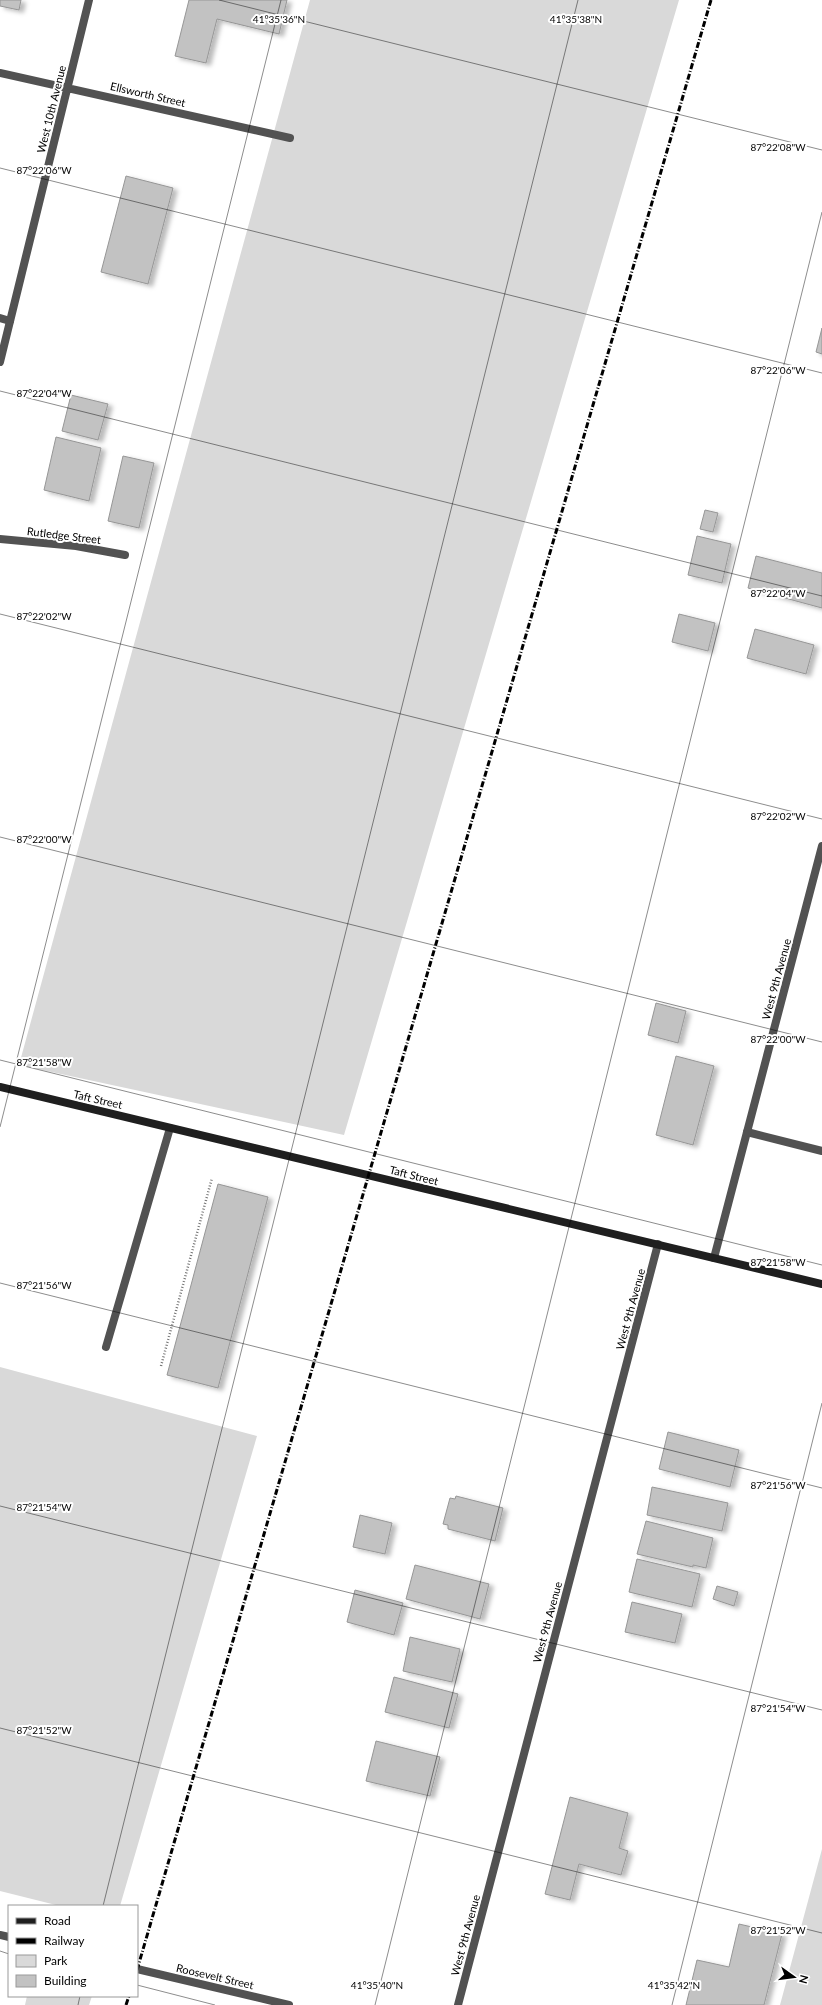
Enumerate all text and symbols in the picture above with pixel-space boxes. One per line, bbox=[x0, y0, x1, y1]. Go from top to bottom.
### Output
text: 41°35'36"N bbox=[253, 13, 305, 25]
text: 41°35'38"N bbox=[550, 13, 602, 25]
street label: West 10th Avenue bbox=[34, 64, 68, 154]
street label: Ellsworth Street bbox=[109, 79, 187, 109]
text: 87°22'08"W bbox=[750, 141, 806, 153]
text: 87°22'06"W bbox=[16, 164, 72, 176]
text: 87°22'06"W bbox=[750, 364, 806, 376]
text: 87°22'04"W bbox=[16, 387, 72, 399]
street label: Rutledge Street bbox=[26, 524, 102, 546]
text: 87°22'04"W bbox=[750, 587, 806, 599]
text: 87°22'02"W bbox=[16, 610, 72, 622]
text: 87°22'02"W bbox=[750, 810, 806, 822]
text: 87°22'00"W bbox=[16, 833, 72, 845]
street label: West 9th Avenue bbox=[759, 937, 793, 1021]
text: 87°22'00"W bbox=[750, 1033, 806, 1045]
text: 87°21'58"W bbox=[16, 1056, 72, 1068]
street label: Taft Street bbox=[72, 1087, 124, 1111]
street label: Taft Street bbox=[388, 1163, 440, 1187]
text: 87°21'58"W bbox=[750, 1256, 806, 1268]
street label: West 9th Avenue bbox=[613, 1267, 647, 1351]
text: 87°21'56"W bbox=[16, 1279, 72, 1291]
text: 87°21'56"W bbox=[750, 1479, 806, 1491]
text: 87°21'54"W bbox=[16, 1501, 72, 1513]
street label: West 9th Avenue bbox=[530, 1580, 564, 1664]
text: 87°21'54"W bbox=[750, 1702, 806, 1714]
text: 87°21'52"W bbox=[16, 1724, 72, 1736]
street label: West 9th Avenue bbox=[448, 1893, 482, 1977]
legend bbox=[8, 1905, 138, 1997]
text: Road bbox=[44, 1913, 71, 1928]
text: 87°21'52"W bbox=[750, 1924, 806, 1936]
text: Railway bbox=[44, 1933, 85, 1948]
text: Park bbox=[44, 1953, 68, 1968]
north arrow bbox=[774, 1957, 814, 1997]
street label: Roosevelt Street bbox=[175, 1961, 255, 1991]
text: Building bbox=[44, 1973, 87, 1988]
text: N bbox=[797, 1974, 812, 1985]
text: 41°35'40"N bbox=[351, 1979, 403, 1991]
text: 41°35'42"N bbox=[648, 1979, 700, 1991]

